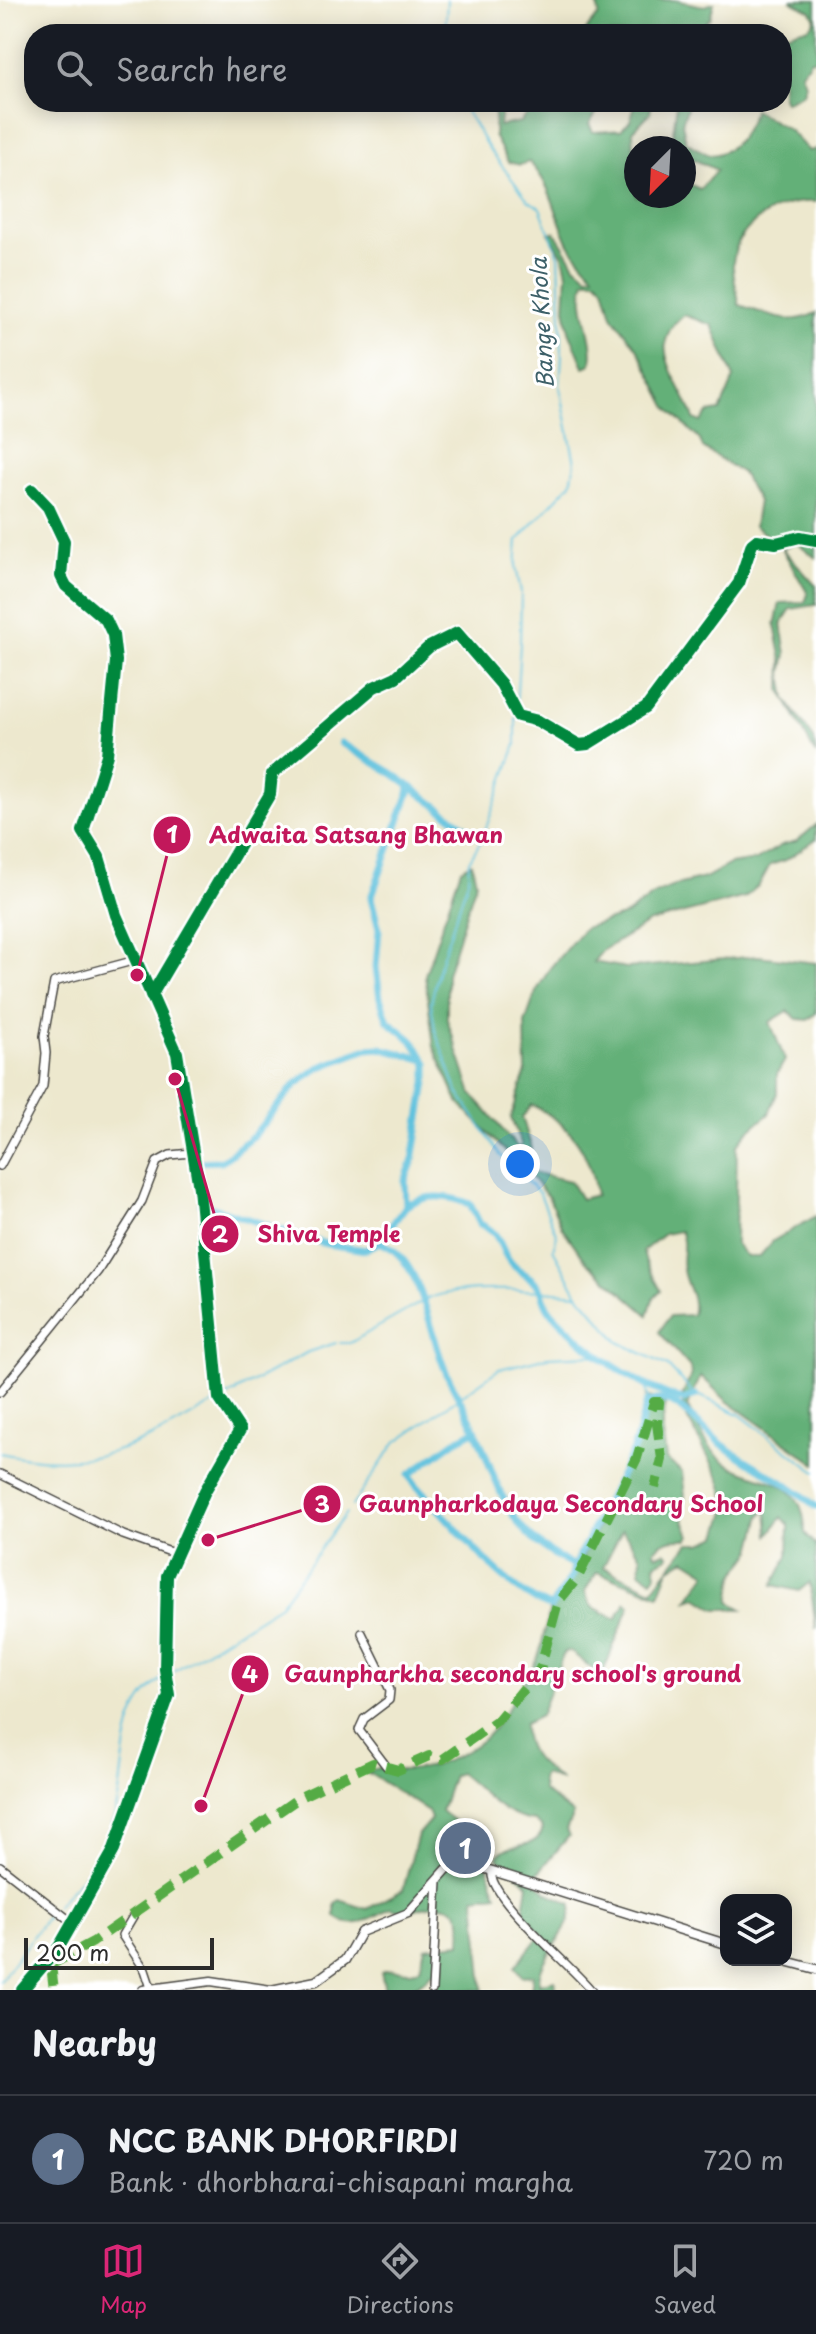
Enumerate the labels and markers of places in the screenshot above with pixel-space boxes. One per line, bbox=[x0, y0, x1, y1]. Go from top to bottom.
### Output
callout: Adwaita Satsang Bhawan bbox=[152, 812, 520, 858]
callout: Shiva Temple bbox=[200, 1211, 417, 1257]
callout: Gaunpharkodaya Secondary School bbox=[302, 1481, 779, 1527]
callout: Gaunpharkha secondary school's ground bbox=[230, 1651, 757, 1697]
pin: 1 bbox=[439, 1818, 491, 1878]

